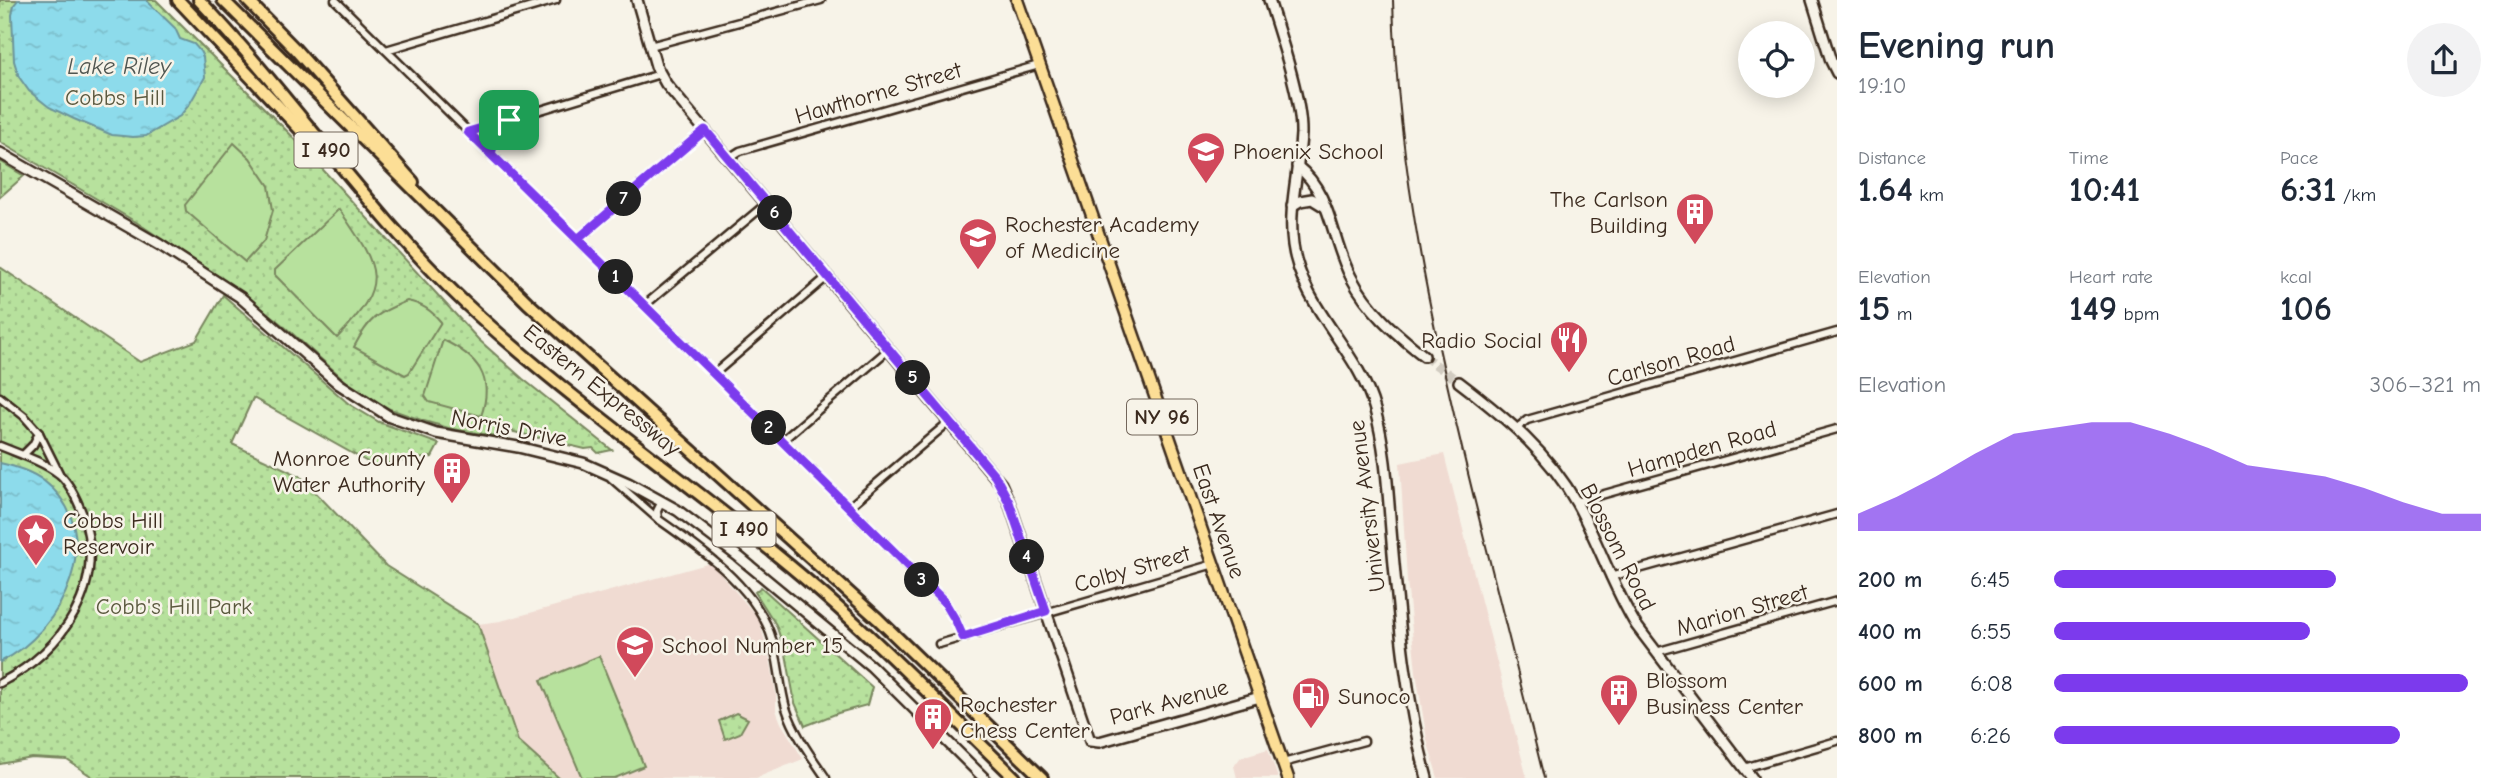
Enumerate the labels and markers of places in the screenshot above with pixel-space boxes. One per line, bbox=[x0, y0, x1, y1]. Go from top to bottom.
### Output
pin bbox=[479, 90, 539, 150]
school or university icon: Phoenix School bbox=[1185, 130, 1227, 185]
place label: Phoenix School bbox=[1233, 138, 1384, 165]
pin: 7 bbox=[606, 182, 642, 216]
place label: The Carlson Building bbox=[1550, 186, 1668, 239]
building icon: The Carlson Building bbox=[1674, 191, 1716, 246]
pin: 6 bbox=[758, 196, 792, 230]
place label: Rochester Academy of Medicine bbox=[1005, 211, 1199, 264]
school or university icon: Rochester Academy of Medicine bbox=[957, 216, 999, 271]
pin: 1 bbox=[598, 260, 634, 294]
restaurant icon: Radio Social bbox=[1548, 319, 1590, 374]
place label: Radio Social bbox=[1421, 327, 1542, 354]
pin: 5 bbox=[895, 360, 930, 396]
pin: 2 bbox=[752, 410, 786, 446]
place label: Monroe County Water Authority bbox=[273, 445, 426, 498]
building icon: Monroe County Water Authority bbox=[431, 450, 473, 505]
place label: Cobbs Hill Reservoir bbox=[63, 507, 163, 560]
place icon: Cobbs Hill Reservoir bbox=[15, 512, 57, 567]
pin: 4 bbox=[1010, 540, 1044, 574]
pin: 3 bbox=[904, 562, 940, 598]
school or university icon: School Number 15 bbox=[614, 624, 656, 679]
place label: School Number 15 bbox=[662, 632, 843, 659]
place label: Blossom Business Center bbox=[1646, 667, 1804, 720]
building icon: Blossom Business Center bbox=[1598, 672, 1640, 727]
fuel station icon: Sunoco bbox=[1290, 675, 1332, 730]
place label: Sunoco bbox=[1338, 683, 1411, 710]
place label: Rochester Chess Center bbox=[960, 691, 1091, 744]
building icon: Rochester Chess Center bbox=[912, 696, 954, 751]

